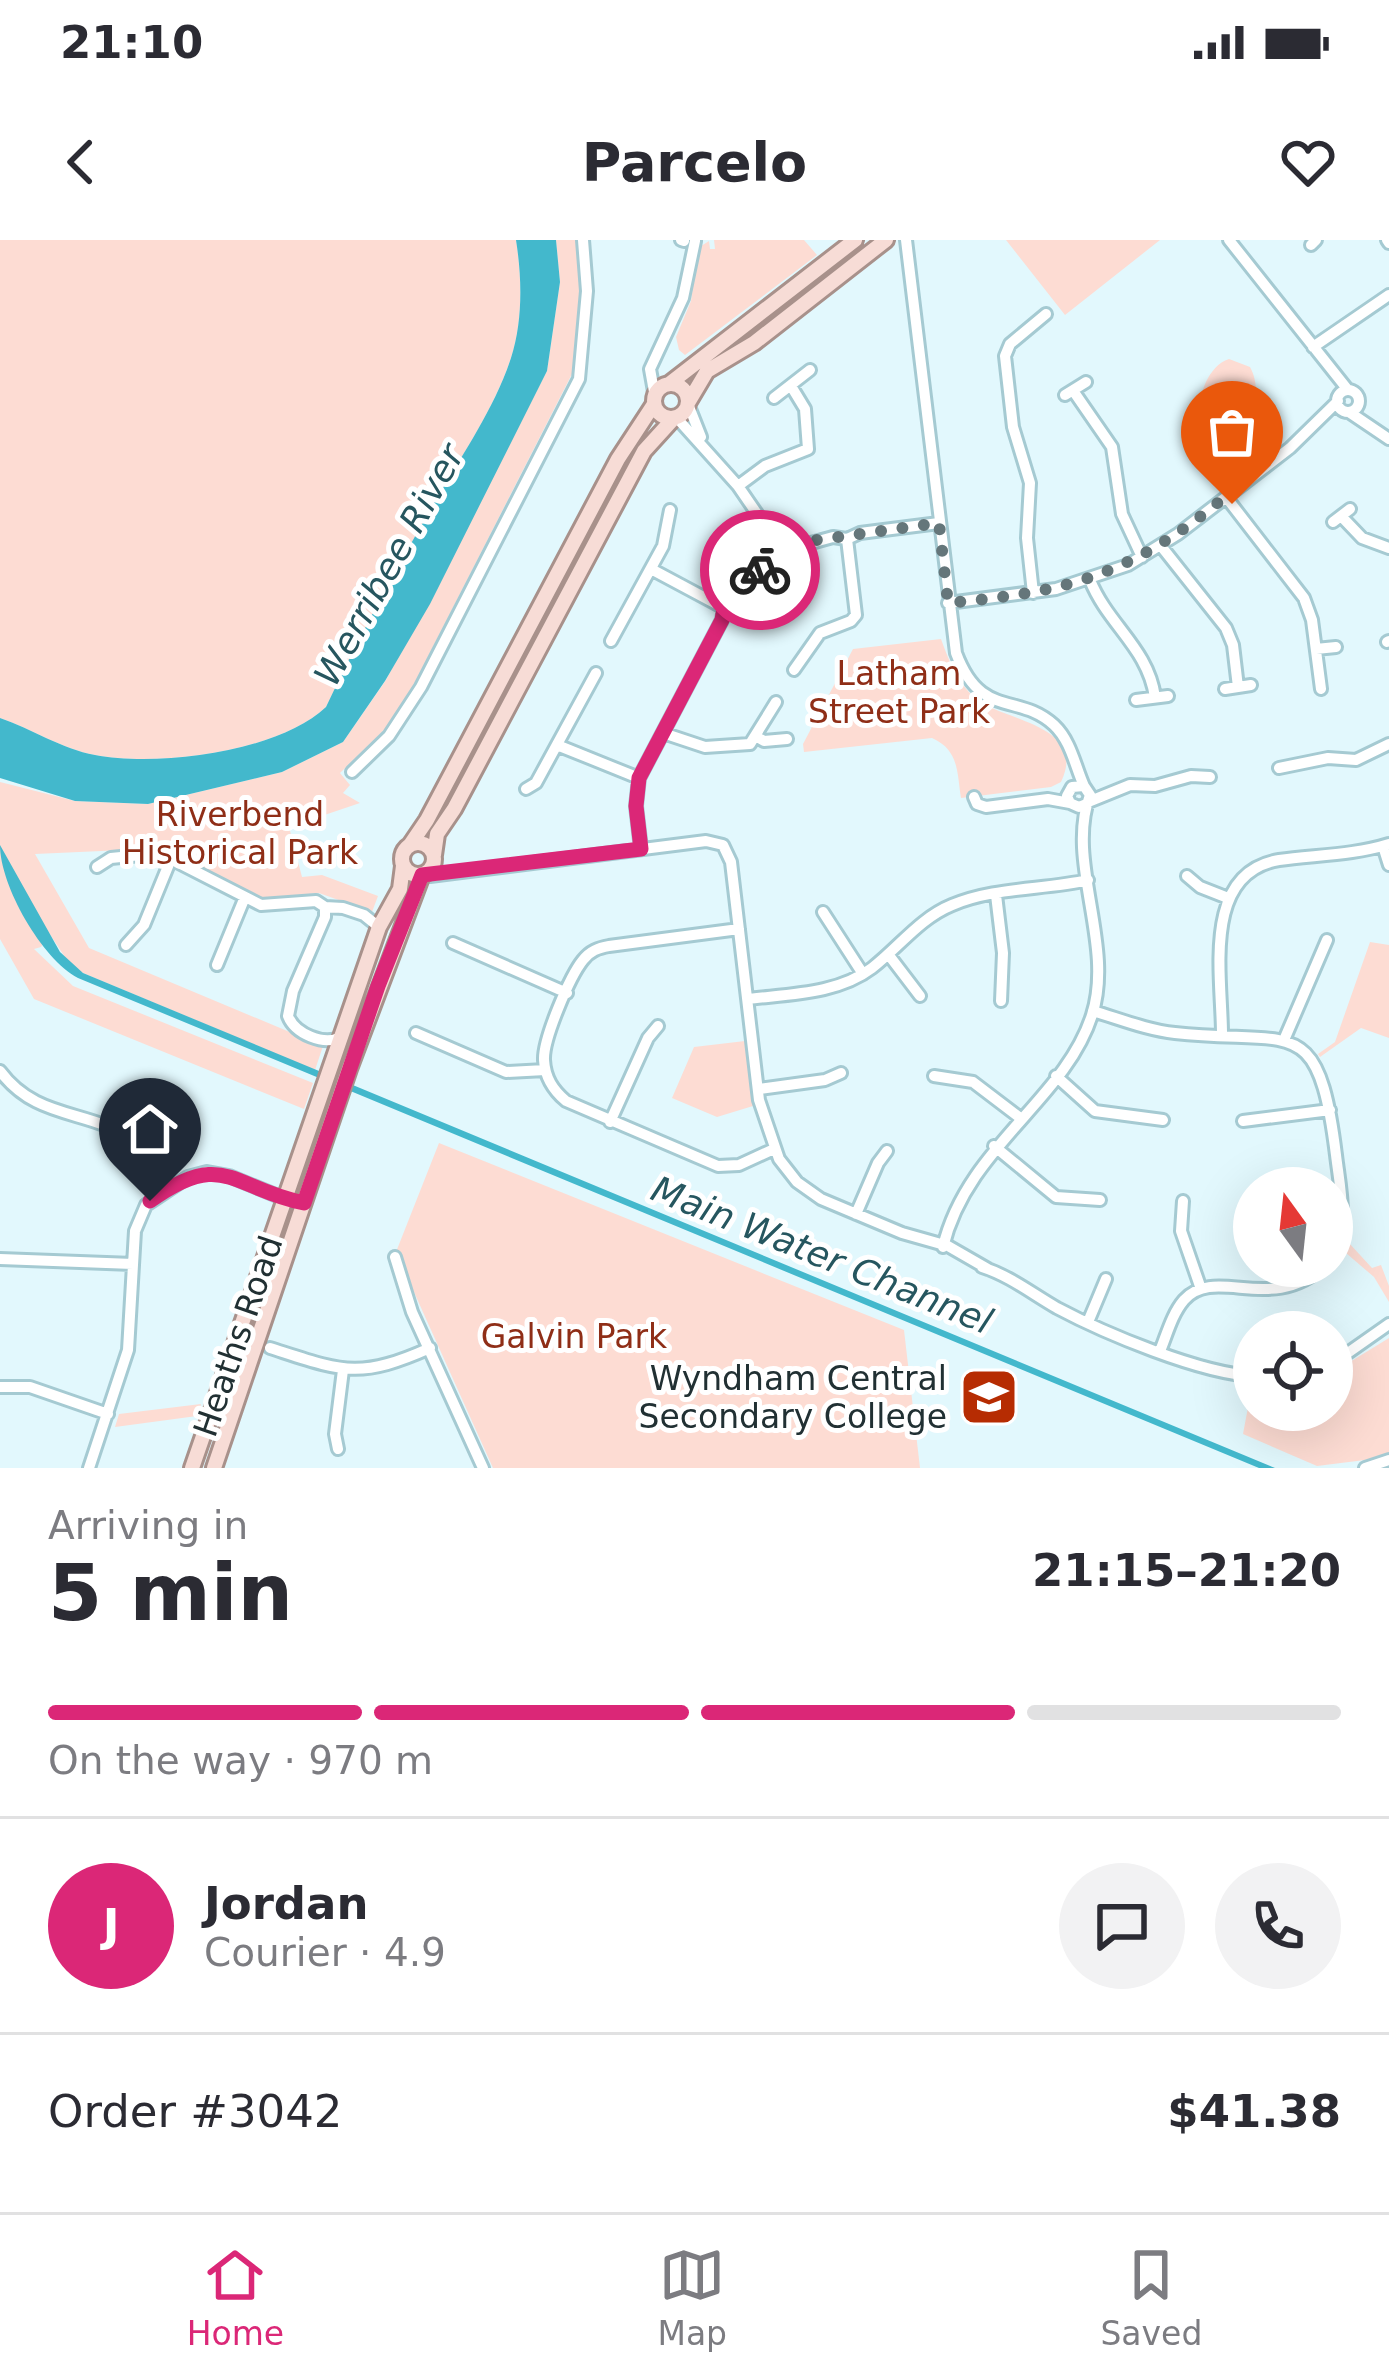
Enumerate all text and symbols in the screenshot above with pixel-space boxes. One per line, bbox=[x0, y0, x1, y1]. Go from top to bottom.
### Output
text: 21:10 bbox=[60, 16, 203, 69]
icon: back bbox=[48, 129, 114, 195]
icon: heart bbox=[1275, 129, 1341, 195]
text: Parcelo bbox=[582, 131, 807, 194]
pin bbox=[1181, 381, 1283, 504]
icon: bag bbox=[1199, 399, 1265, 465]
water label: Werribee River bbox=[306, 435, 473, 693]
courier bbox=[700, 510, 820, 630]
icon: bike bbox=[727, 537, 793, 603]
park label: Latham Street Park bbox=[808, 654, 991, 731]
park label: Riverbend Historical Park bbox=[122, 795, 359, 872]
pin bbox=[99, 1078, 201, 1201]
icon: home bbox=[117, 1096, 183, 1162]
north arrow bbox=[1233, 1167, 1353, 1287]
map controls bbox=[1233, 1167, 1353, 1431]
water label: Main Water Channel bbox=[646, 1168, 998, 1342]
street label: Heaths Road bbox=[185, 1231, 291, 1441]
button: locate bbox=[1233, 1311, 1353, 1431]
park label: Galvin Park bbox=[481, 1317, 668, 1356]
place label: Wyndham Central Secondary College bbox=[639, 1359, 947, 1436]
school or university icon: Wyndham Central Secondary College bbox=[958, 1366, 1020, 1428]
text: Arriving in bbox=[48, 1503, 248, 1548]
text: 21:15–21:20 bbox=[1032, 1544, 1341, 1597]
text: 5 min bbox=[48, 1548, 293, 1638]
text: On the way · 970 m bbox=[48, 1738, 433, 1783]
button: chat bbox=[1059, 1863, 1185, 1989]
button: phone bbox=[1215, 1863, 1341, 1989]
text: Jordan bbox=[204, 1877, 368, 1930]
text: J bbox=[103, 1899, 119, 1952]
text: Courier · 4.9 bbox=[204, 1930, 446, 1975]
text: Order #3042 bbox=[48, 2085, 342, 2138]
text: $41.38 bbox=[1167, 2085, 1341, 2138]
tab: Home bbox=[187, 2242, 284, 2353]
tab: Map bbox=[657, 2242, 727, 2353]
tab: Saved bbox=[1100, 2242, 1202, 2353]

